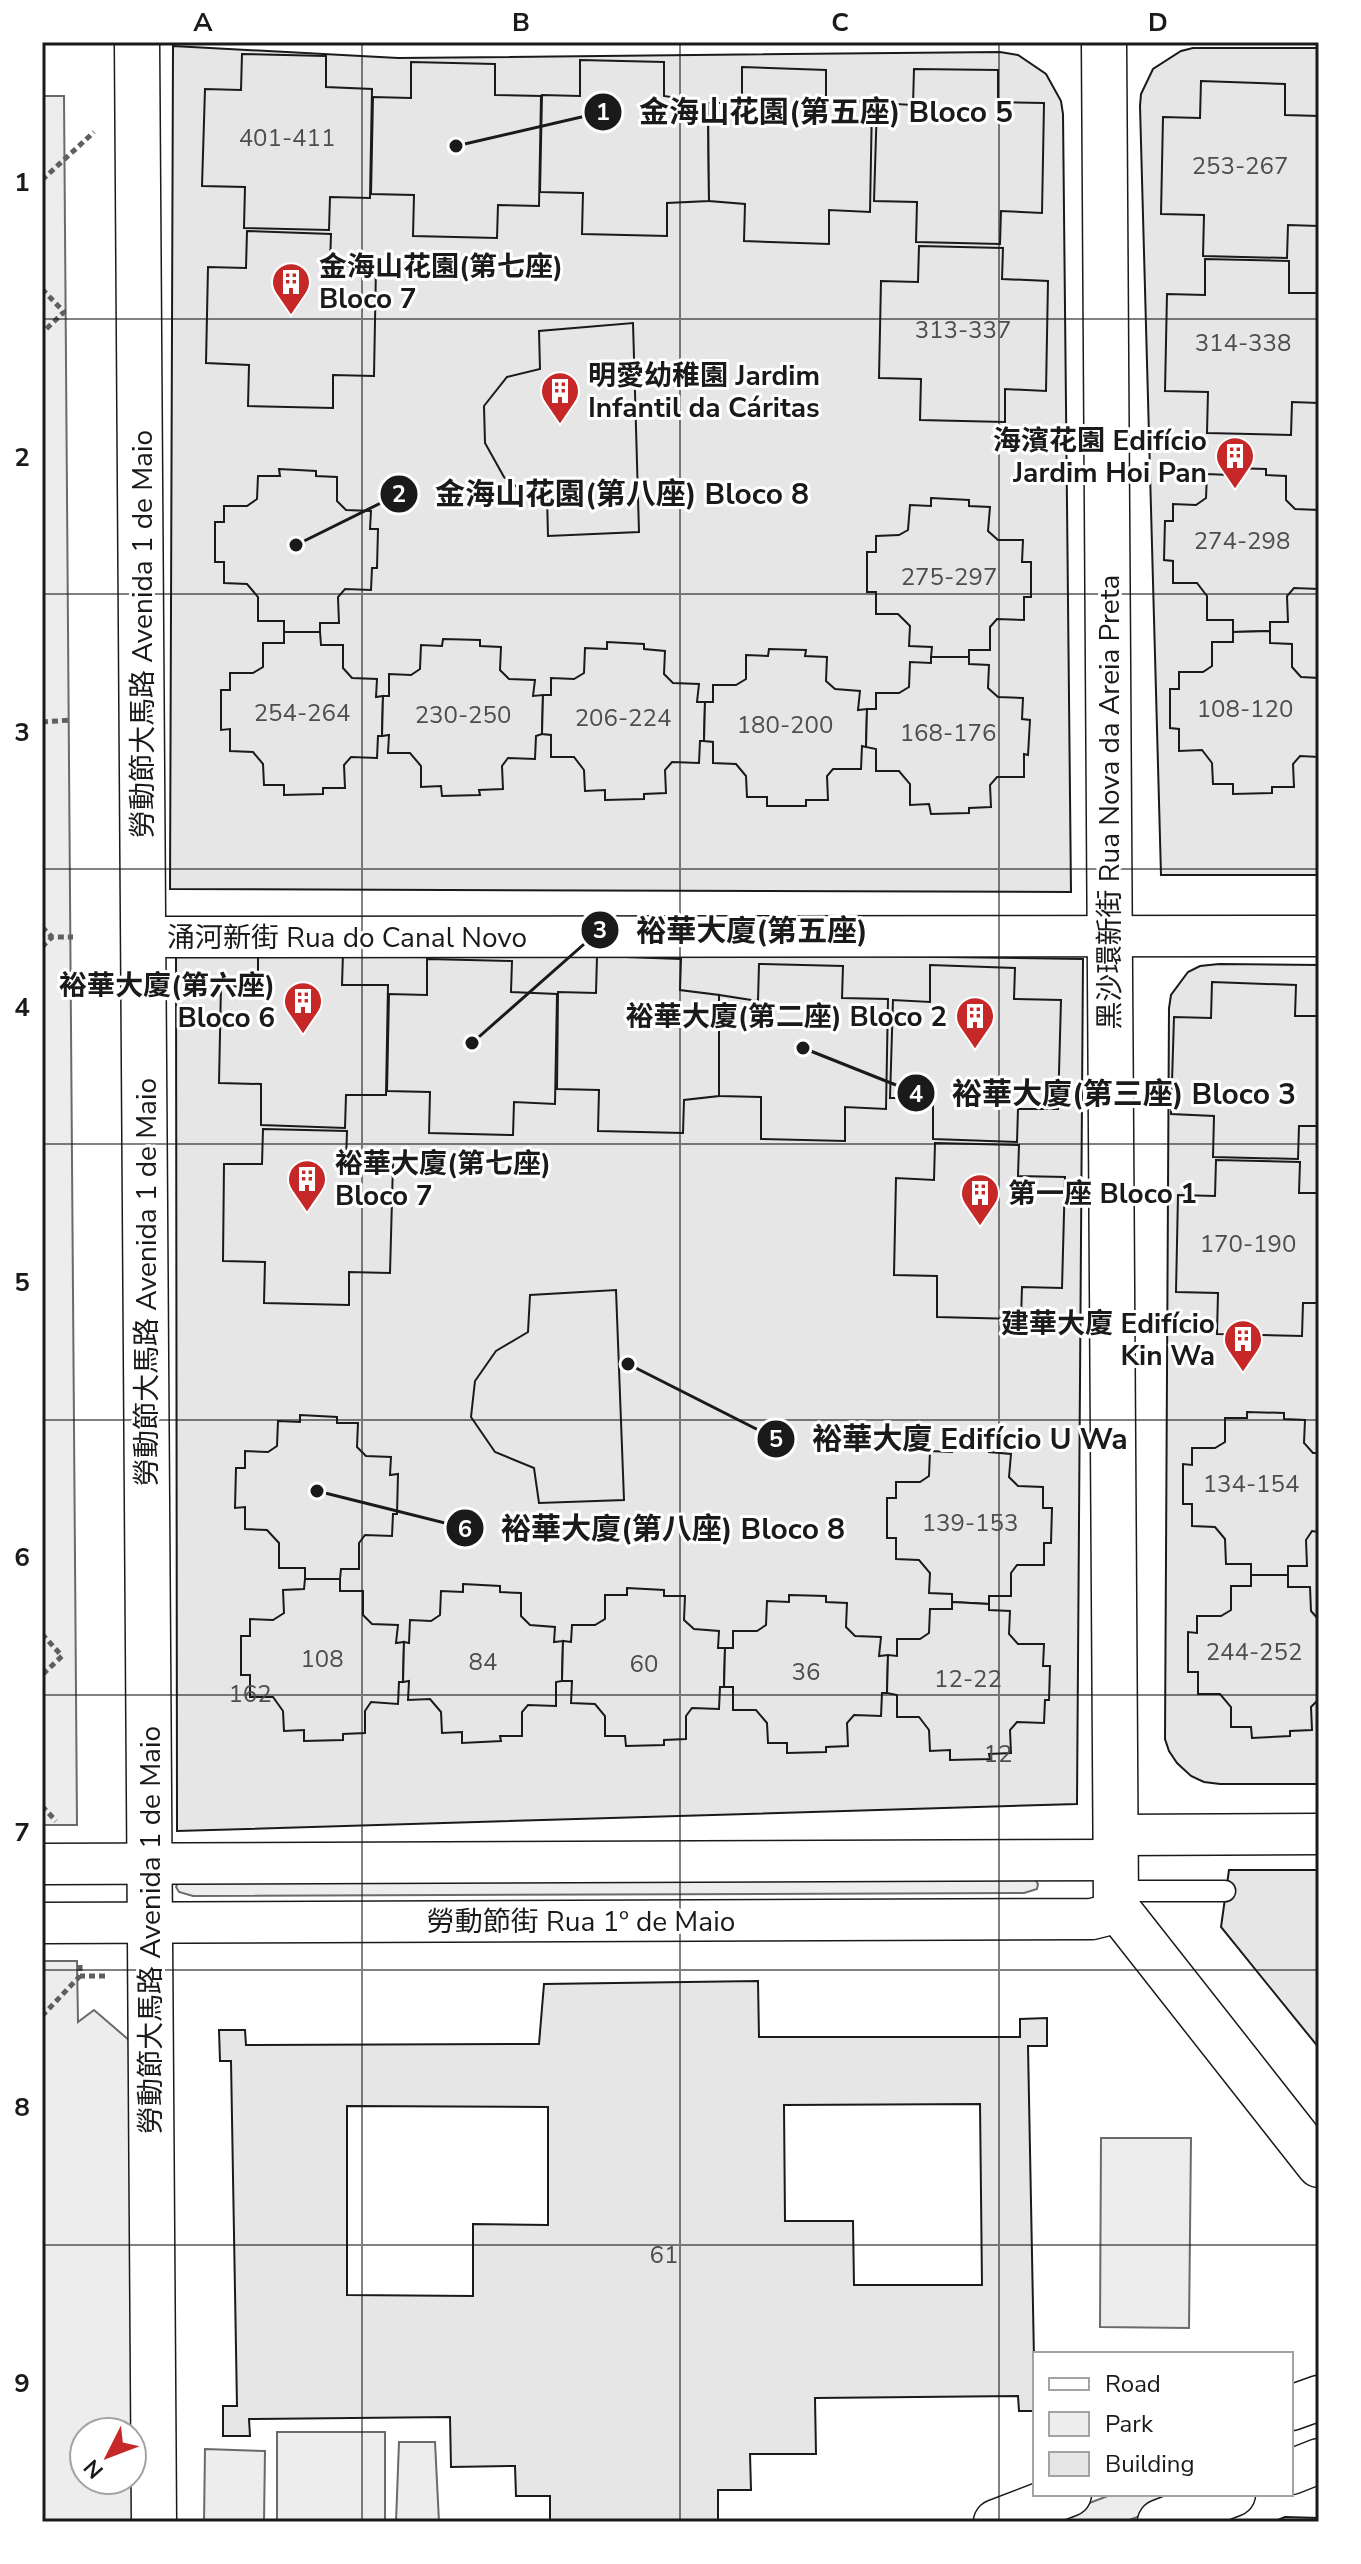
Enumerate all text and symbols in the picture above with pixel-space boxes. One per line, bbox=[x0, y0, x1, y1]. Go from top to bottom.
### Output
text: A bbox=[193, 5, 213, 40]
text: B bbox=[512, 5, 530, 40]
text: C bbox=[831, 5, 849, 40]
text: D bbox=[1148, 5, 1168, 40]
callout: 金海山花園(第五座) Bloco 5 bbox=[583, 85, 1029, 139]
text: 金海山花園(第五座) Bloco 5 bbox=[639, 92, 1013, 133]
text: 1 bbox=[596, 96, 610, 128]
house number: 401-411 bbox=[239, 122, 335, 154]
house number: 253-267 bbox=[1192, 150, 1288, 182]
text: 1 bbox=[14, 165, 30, 200]
place label: 金海山花園(第七座) Bloco 7 bbox=[319, 248, 563, 318]
building icon: 金海山花園(第七座) Bloco 7 bbox=[270, 261, 312, 316]
house number: 313-337 bbox=[915, 314, 1011, 346]
house number: 314-338 bbox=[1195, 327, 1291, 359]
place label: 明愛幼稚園 Jardim Infantil da Cáritas bbox=[588, 357, 820, 427]
building icon: 明愛幼稚園 Jardim Infantil da Cáritas bbox=[539, 370, 581, 425]
place label: 海濱花園 Edifício Jardim Hoi Pan bbox=[993, 422, 1207, 492]
street label: 勞動節大馬路 Avenida 1 de Maio bbox=[124, 430, 162, 838]
building icon: 海濱花園 Edifício Jardim Hoi Pan bbox=[1214, 435, 1256, 490]
text: 2 bbox=[14, 440, 30, 475]
callout: 金海山花園(第八座) Bloco 8 bbox=[379, 467, 825, 521]
text: 金海山花園(第八座) Bloco 8 bbox=[435, 474, 809, 515]
text: 2 bbox=[392, 478, 406, 510]
house number: 274-298 bbox=[1194, 525, 1290, 557]
house number: 275-297 bbox=[901, 561, 997, 593]
street label: 黑沙環新街 Rua Nova da Areia Preta bbox=[1091, 575, 1129, 1029]
house number: 108-120 bbox=[1197, 693, 1293, 725]
house number: 254-264 bbox=[254, 697, 350, 729]
house number: 230-250 bbox=[415, 699, 511, 731]
house number: 206-224 bbox=[575, 702, 671, 734]
house number: 180-200 bbox=[737, 709, 833, 741]
text: 3 bbox=[14, 715, 30, 750]
house number: 168-176 bbox=[900, 717, 996, 749]
callout: 裕華大廈(第五座) bbox=[580, 903, 884, 957]
text: 裕華大廈(第五座) bbox=[636, 911, 868, 952]
text: 3 bbox=[593, 914, 607, 946]
street label: 涌河新街 Rua do Canal Novo bbox=[167, 919, 527, 957]
place label: 裕華大廈(第六座) Bloco 6 bbox=[59, 967, 275, 1037]
building icon: 裕華大廈(第六座) Bloco 6 bbox=[282, 980, 324, 1035]
text: 4 bbox=[14, 990, 30, 1025]
building icon: 裕華大廈(第二座) Bloco 2 bbox=[954, 995, 996, 1050]
place label: 裕華大廈(第二座) Bloco 2 bbox=[626, 998, 947, 1036]
callout: 裕華大廈(第三座) Bloco 3 bbox=[896, 1066, 1312, 1120]
text: 裕華大廈(第三座) Bloco 3 bbox=[952, 1074, 1296, 1115]
street label: 勞動節大馬路 Avenida 1 de Maio bbox=[128, 1078, 166, 1486]
text: 4 bbox=[909, 1078, 923, 1110]
place label: 裕華大廈(第七座) Bloco 7 bbox=[335, 1145, 551, 1215]
building icon: 裕華大廈(第七座) Bloco 7 bbox=[286, 1158, 328, 1213]
building icon: 第一座 Bloco 1 bbox=[959, 1172, 1001, 1227]
place label: 第一座 Bloco 1 bbox=[1008, 1175, 1197, 1213]
house number: 170-190 bbox=[1200, 1228, 1296, 1260]
text: 5 bbox=[14, 1265, 30, 1300]
place label: 建華大廈 Edifício Kin Wa bbox=[1001, 1305, 1215, 1375]
building icon: 建華大廈 Edifício Kin Wa bbox=[1222, 1318, 1264, 1373]
callout: 裕華大廈 Edifício U Wa bbox=[756, 1412, 1144, 1466]
text: 裕華大廈 Edifício U Wa bbox=[812, 1419, 1128, 1460]
text: 5 bbox=[769, 1423, 783, 1455]
house number: 134-154 bbox=[1203, 1468, 1299, 1500]
callout: 裕華大廈(第八座) Bloco 8 bbox=[445, 1501, 861, 1555]
house number: 139-153 bbox=[922, 1507, 1018, 1539]
text: 裕華大廈(第八座) Bloco 8 bbox=[501, 1509, 845, 1550]
text: 6 bbox=[458, 1513, 472, 1545]
text: 6 bbox=[14, 1540, 30, 1575]
house number: 244-252 bbox=[1206, 1636, 1302, 1668]
house number: 108 bbox=[300, 1643, 344, 1675]
house number: 84 bbox=[469, 1646, 497, 1678]
house number: 60 bbox=[630, 1648, 658, 1680]
house number: 36 bbox=[792, 1656, 820, 1688]
house number: 12-22 bbox=[934, 1663, 1002, 1695]
house number: 162 bbox=[228, 1678, 272, 1710]
street label: 勞動節大馬路 Avenida 1 de Maio bbox=[132, 1726, 170, 2134]
house number: 12 bbox=[984, 1738, 1012, 1770]
text: 7 bbox=[14, 1815, 30, 1850]
street label: 勞動節街 Rua 1º de Maio bbox=[427, 1903, 735, 1941]
text: 8 bbox=[14, 2090, 30, 2125]
house number: 61 bbox=[650, 2239, 678, 2271]
legend bbox=[1033, 2352, 1293, 2496]
text: 9 bbox=[14, 2366, 30, 2401]
text: Road bbox=[1105, 2368, 1161, 2400]
text: Park bbox=[1105, 2408, 1154, 2440]
north arrow bbox=[68, 2416, 148, 2496]
text: Building bbox=[1105, 2448, 1195, 2480]
text: N bbox=[77, 2453, 111, 2485]

